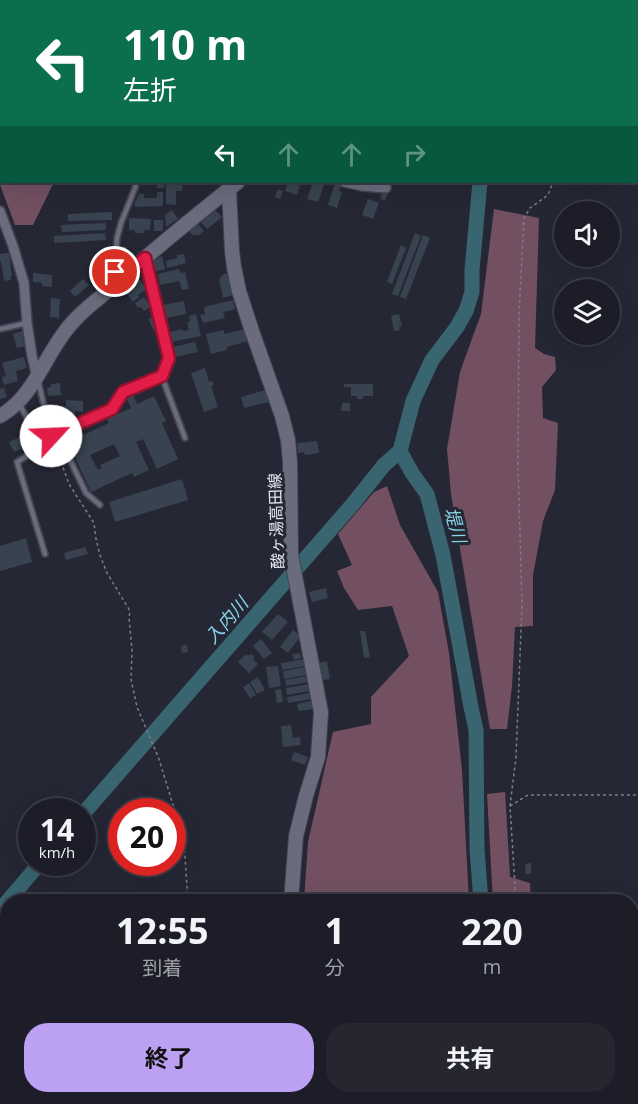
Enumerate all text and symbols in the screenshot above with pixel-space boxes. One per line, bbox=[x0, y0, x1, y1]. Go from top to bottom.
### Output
text: 110 m bbox=[123, 15, 247, 72]
icon: left bbox=[24, 24, 102, 102]
text: 左折 bbox=[123, 71, 177, 108]
icon: left bbox=[209, 138, 242, 171]
icon: ahead bbox=[272, 138, 305, 171]
icon: ahead bbox=[335, 138, 368, 171]
icon: right bbox=[398, 138, 431, 171]
map controls bbox=[554, 201, 620, 345]
button: sound bbox=[554, 201, 620, 267]
pin bbox=[89, 246, 140, 297]
icon: arrive bbox=[98, 255, 131, 288]
button: layers bbox=[554, 279, 620, 345]
position arrow bbox=[19, 404, 83, 468]
street label: 酸ヶ湯高田線 bbox=[263, 473, 289, 569]
water label: 堤川 bbox=[440, 505, 473, 547]
water label: 入内川 bbox=[199, 590, 254, 648]
speed limit sign: 20 bbox=[108, 798, 186, 876]
text: 14 bbox=[40, 809, 74, 850]
text: km/h bbox=[39, 842, 75, 862]
text: 12:55 bbox=[116, 906, 209, 955]
text: 1 bbox=[325, 906, 345, 955]
text: 220 bbox=[461, 907, 523, 956]
text: m bbox=[483, 953, 501, 980]
text: 到着 bbox=[142, 954, 182, 981]
text: 分 bbox=[325, 954, 345, 981]
button: 終了 bbox=[24, 1023, 314, 1092]
button: 共有 bbox=[326, 1023, 615, 1092]

